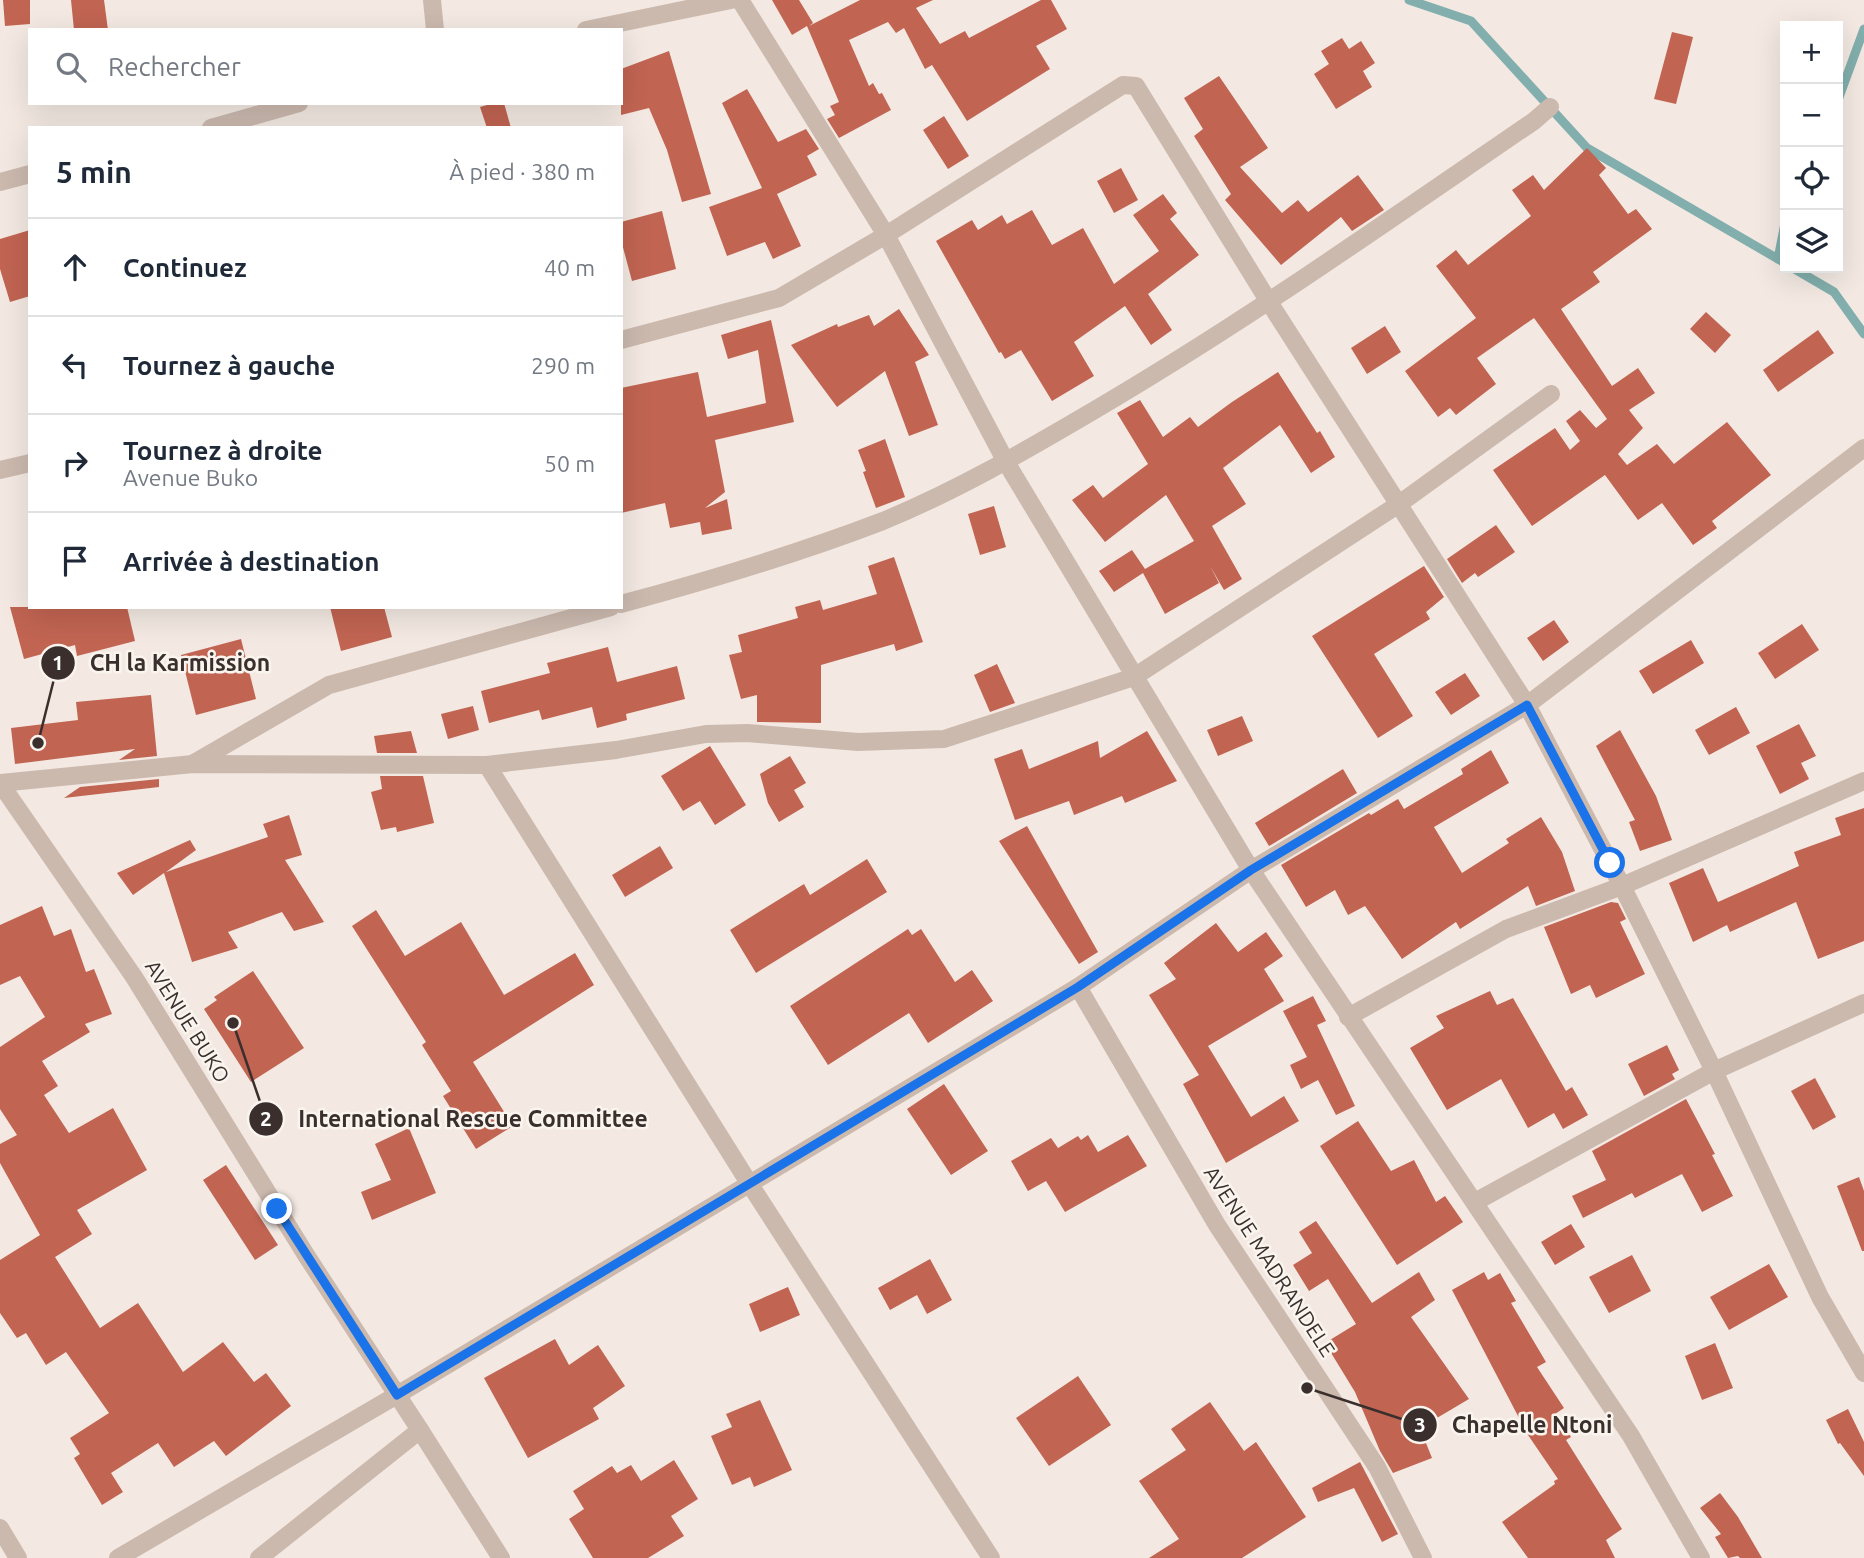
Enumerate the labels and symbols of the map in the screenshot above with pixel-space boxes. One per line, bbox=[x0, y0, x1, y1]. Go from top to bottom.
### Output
callout: CH la Karmission bbox=[40, 641, 284, 685]
text: 1 bbox=[52, 650, 64, 674]
text: CH la Karmission bbox=[90, 650, 270, 675]
route start bbox=[1594, 847, 1625, 878]
street label: AVENUE BUKO bbox=[141, 955, 235, 1087]
callout: International Rescue Committee bbox=[249, 1097, 661, 1141]
text: 2 bbox=[260, 1106, 272, 1130]
text: International Rescue Committee bbox=[298, 1106, 648, 1131]
street label: AVENUE MADRANDELE bbox=[1200, 1161, 1340, 1361]
route end bbox=[261, 1193, 292, 1224]
callout: Chapelle Ntoni bbox=[1403, 1403, 1626, 1447]
text: 3 bbox=[1414, 1412, 1426, 1436]
text: Chapelle Ntoni bbox=[1452, 1412, 1612, 1437]

